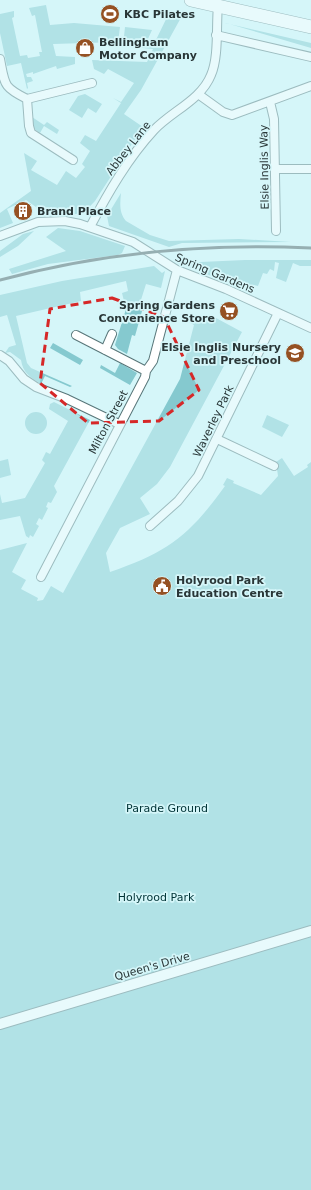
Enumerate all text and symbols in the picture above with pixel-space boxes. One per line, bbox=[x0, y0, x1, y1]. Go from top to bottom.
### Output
sports icon: KBC Pilates bbox=[99, 3, 121, 25]
place label: KBC Pilates bbox=[124, 8, 196, 21]
place label: Bellingham Motor Company bbox=[99, 36, 197, 62]
shop icon: Bellingham Motor Company bbox=[74, 37, 96, 59]
street label: Abbey Lane bbox=[103, 119, 154, 178]
street label: Elsie Inglis Way bbox=[257, 124, 272, 210]
building icon: Brand Place bbox=[12, 200, 34, 222]
place label: Brand Place bbox=[37, 205, 111, 218]
street label: Spring Gardens bbox=[173, 251, 257, 296]
place label: Spring Gardens Convenience Store bbox=[99, 299, 215, 325]
supermarket icon: Spring Gardens Convenience Store bbox=[218, 300, 240, 322]
place label: Elsie Inglis Nursery and Preschool bbox=[161, 341, 281, 367]
school or university icon: Elsie Inglis Nursery and Preschool bbox=[284, 342, 306, 364]
street label: Waverley Park bbox=[190, 383, 237, 459]
street label: Milton Street bbox=[86, 387, 131, 456]
place label: Holyrood Park Education Centre bbox=[176, 574, 283, 600]
public building icon: Holyrood Park Education Centre bbox=[151, 575, 173, 597]
park label: Parade Ground bbox=[126, 802, 208, 815]
park label: Holyrood Park bbox=[118, 891, 195, 904]
street label: Queen's Drive bbox=[113, 949, 192, 983]

